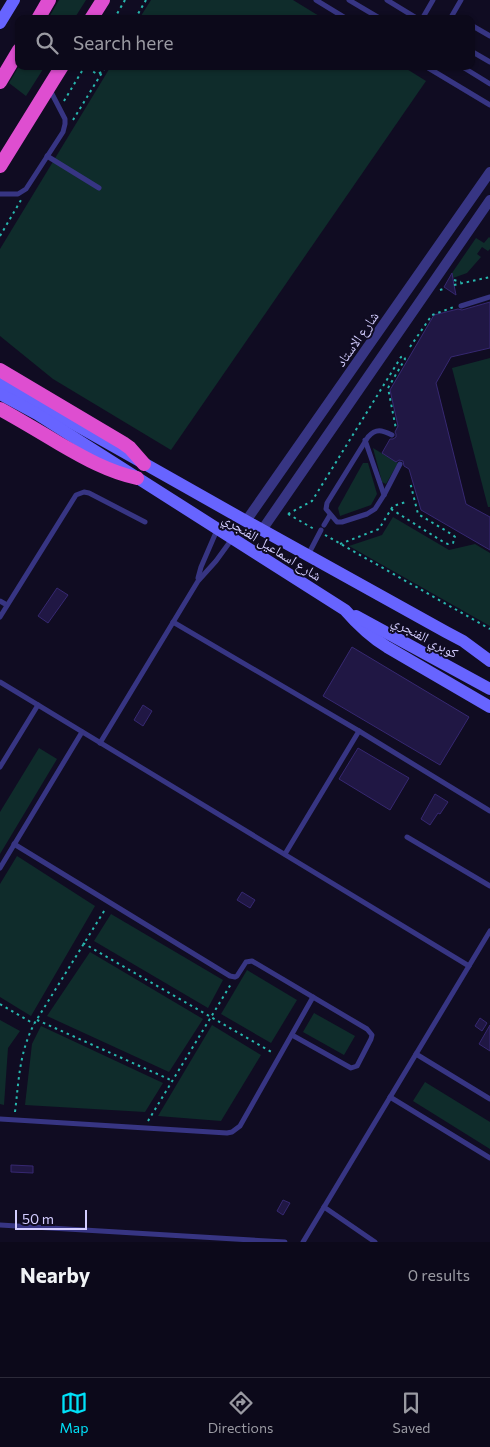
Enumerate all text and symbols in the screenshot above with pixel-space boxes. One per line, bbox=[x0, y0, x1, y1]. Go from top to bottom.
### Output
search box bbox=[15, 15, 475, 70]
icon: search bbox=[33, 29, 61, 57]
text: Search here bbox=[73, 31, 173, 54]
street label: شارع الاستاد bbox=[331, 308, 383, 371]
street label: شارع اسماعيل الفنجري bbox=[218, 509, 325, 587]
street label: كوبري الفنجري bbox=[388, 612, 461, 664]
scale bar bbox=[15, 1207, 88, 1230]
text: 50 m bbox=[22, 1210, 54, 1227]
text: Nearby bbox=[20, 1262, 90, 1287]
text: 0 results bbox=[408, 1265, 470, 1284]
tab: Map bbox=[60, 1389, 88, 1436]
tab: Directions bbox=[208, 1389, 273, 1436]
tab: Saved bbox=[393, 1389, 430, 1436]

